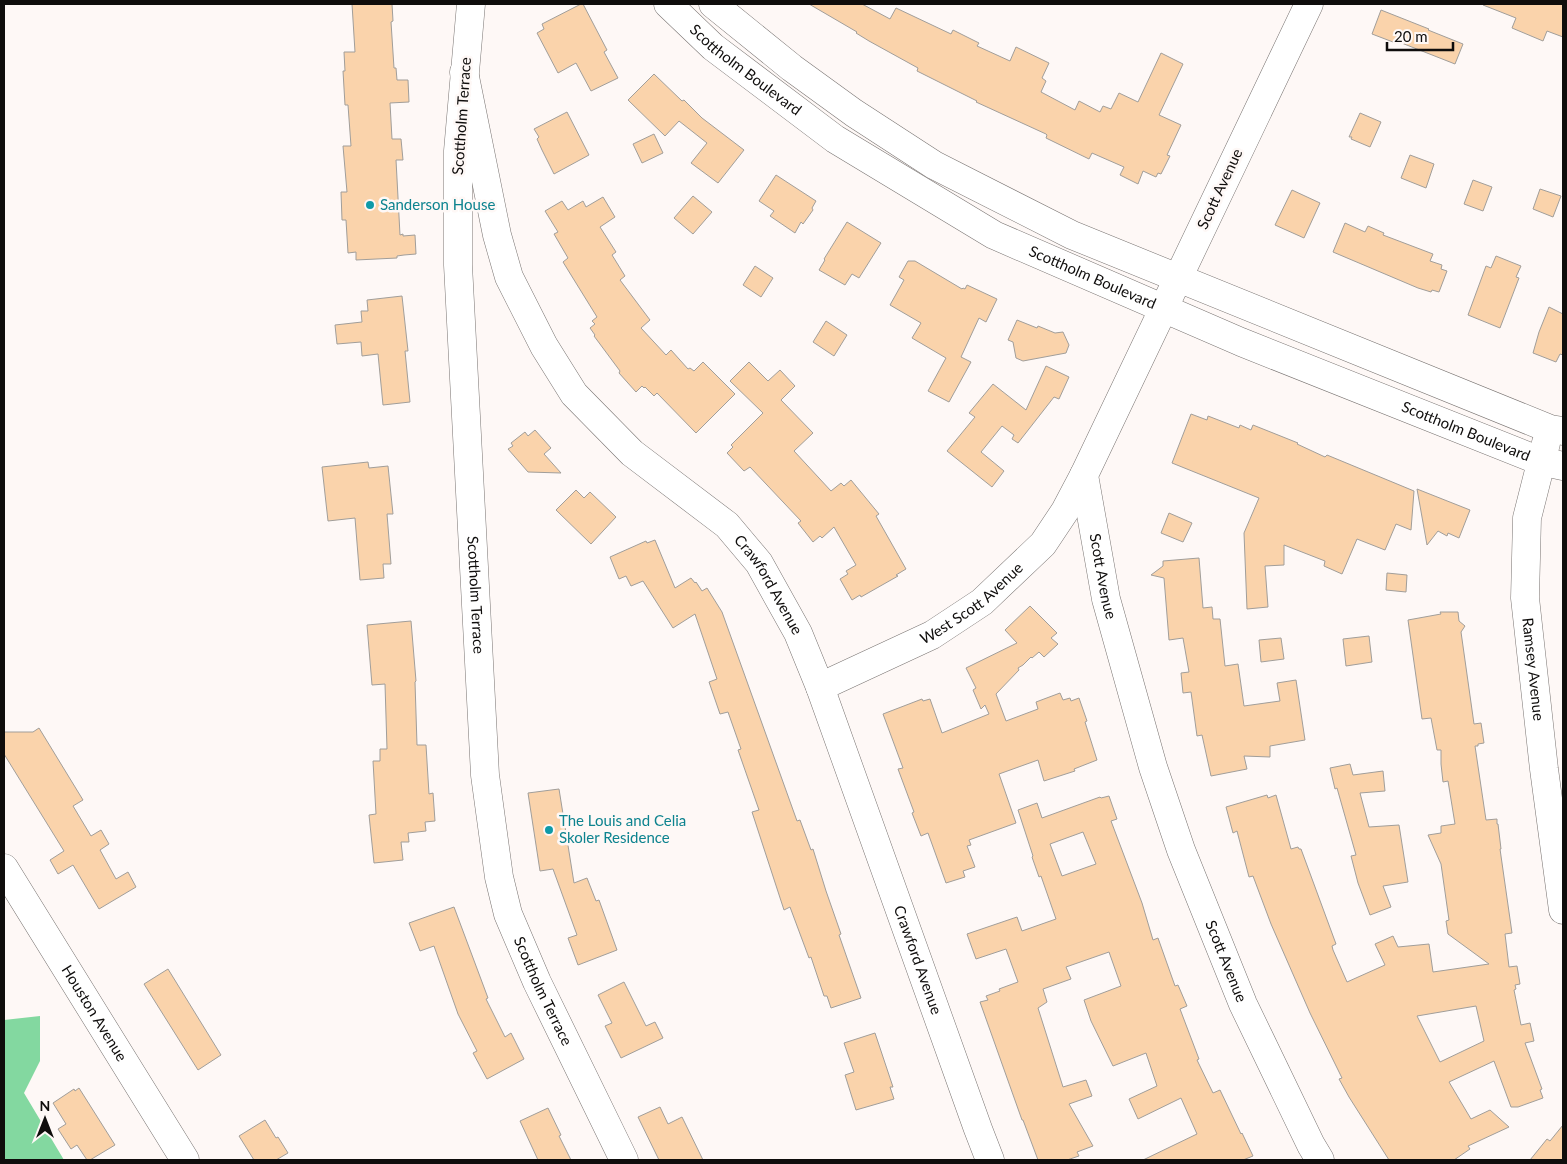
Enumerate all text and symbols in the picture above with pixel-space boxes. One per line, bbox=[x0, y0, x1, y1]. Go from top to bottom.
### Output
street label: Scottholm Boulevard bbox=[687, 20, 805, 119]
scale bar bbox=[1387, 20, 1453, 52]
text: 20 m bbox=[1394, 27, 1428, 45]
street label: Scottholm Terrace bbox=[448, 56, 474, 175]
street label: Scott Avenue bbox=[1193, 145, 1246, 232]
place label: Sanderson House bbox=[380, 195, 495, 213]
marker: Sanderson House bbox=[364, 199, 376, 211]
street label: Scottholm Boulevard bbox=[1026, 241, 1159, 312]
street label: Scottholm Boulevard bbox=[1399, 397, 1533, 464]
street label: Crawford Avenue bbox=[731, 531, 807, 638]
street label: Scott Avenue bbox=[1087, 532, 1121, 621]
street label: Scottholm Terrace bbox=[464, 535, 489, 654]
street label: West Scott Avenue bbox=[917, 558, 1026, 647]
street label: Ramsey Avenue bbox=[1519, 617, 1549, 722]
place label: The Louis and Celia Skoler Residence bbox=[559, 811, 686, 846]
marker: The Louis and Celia Skoler Residence bbox=[543, 824, 555, 836]
street label: Crawford Avenue bbox=[891, 903, 946, 1017]
street label: Scott Avenue bbox=[1202, 917, 1251, 1005]
street label: Scottholm Terrace bbox=[511, 934, 577, 1048]
street label: Houston Avenue bbox=[58, 961, 132, 1064]
north arrow bbox=[20, 1094, 70, 1144]
text: N bbox=[40, 1097, 50, 1114]

